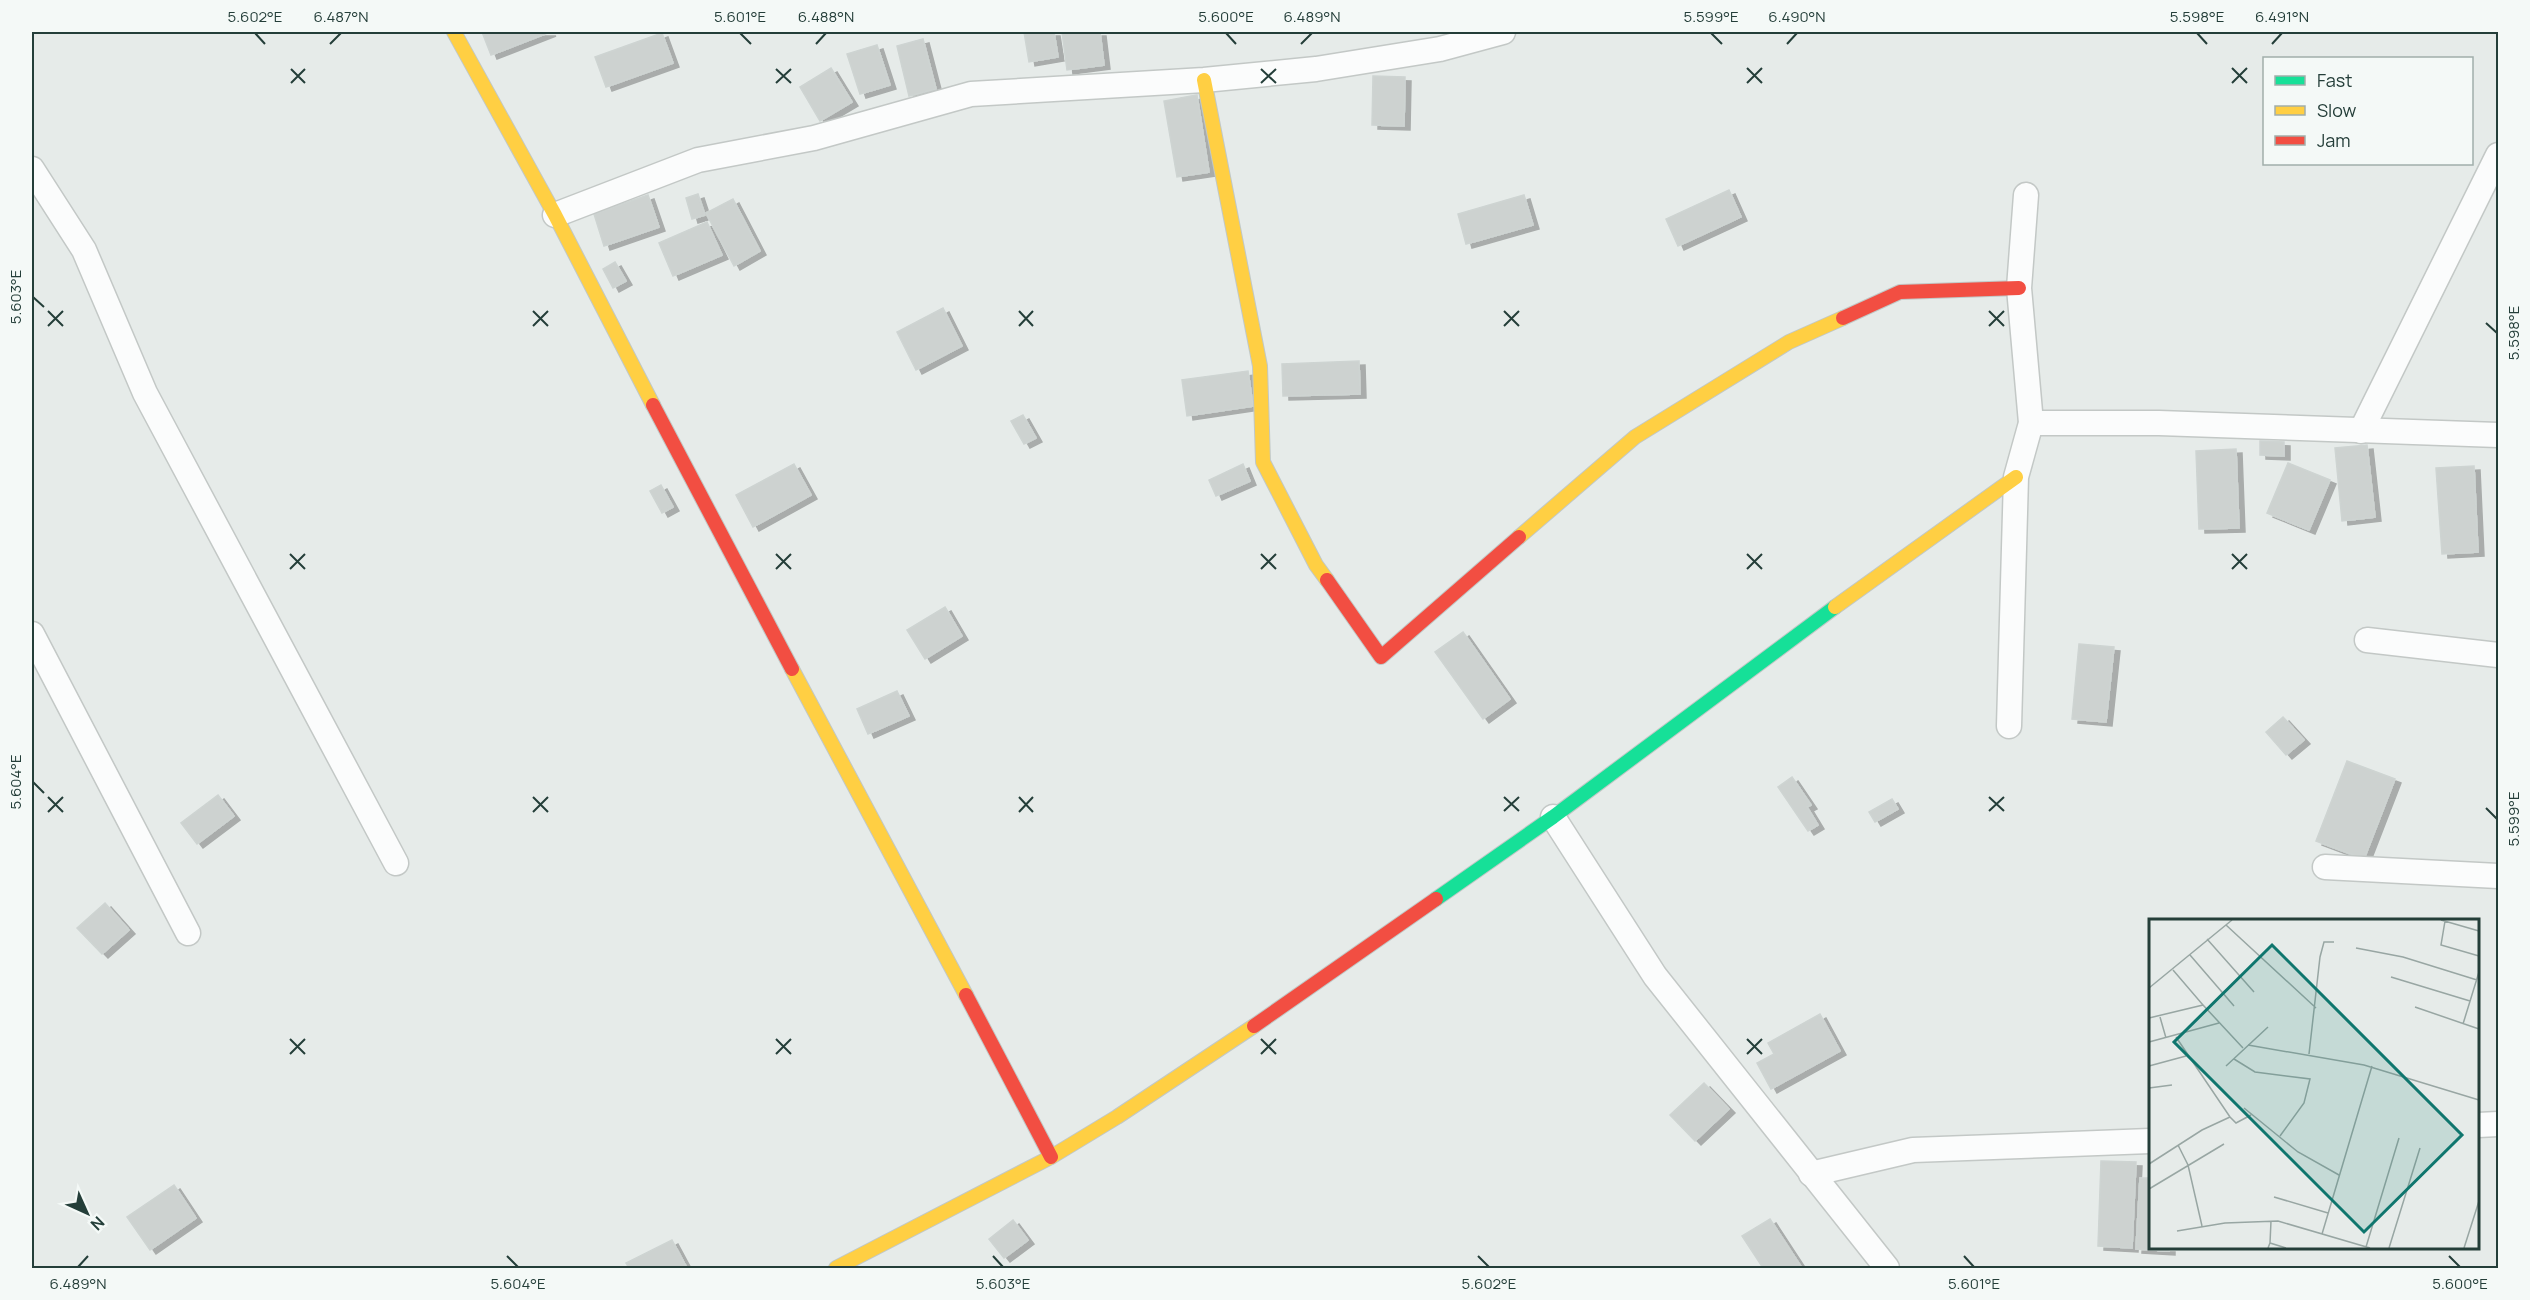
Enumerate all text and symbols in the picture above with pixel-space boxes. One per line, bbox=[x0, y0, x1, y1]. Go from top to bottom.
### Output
text: 5.602°E bbox=[228, 6, 282, 27]
text: 6.487°N bbox=[313, 6, 369, 27]
text: 5.601°E bbox=[714, 6, 766, 27]
text: 6.488°N bbox=[798, 6, 854, 27]
text: 5.600°E bbox=[1198, 6, 1254, 27]
text: 6.489°N bbox=[1284, 6, 1341, 27]
text: 5.599°E bbox=[1683, 6, 1739, 27]
text: 6.490°N bbox=[1768, 6, 1826, 27]
text: 5.598°E bbox=[2170, 6, 2224, 27]
text: 6.491°N bbox=[2255, 6, 2309, 27]
legend bbox=[2263, 57, 2473, 165]
text: Fast bbox=[2317, 68, 2352, 92]
text: Slow bbox=[2317, 98, 2357, 122]
text: Jam bbox=[2317, 128, 2351, 152]
text: 5.603°E bbox=[5, 270, 26, 324]
text: 5.598°E bbox=[2503, 306, 2524, 360]
text: 5.604°E bbox=[5, 754, 26, 810]
text: 5.599°E bbox=[2503, 791, 2524, 847]
inset map bbox=[2149, 919, 2479, 1249]
north arrow bbox=[57, 1183, 117, 1243]
text: N bbox=[86, 1212, 109, 1235]
text: 6.489°N bbox=[50, 1273, 107, 1294]
text: 5.604°E bbox=[490, 1273, 546, 1294]
text: 5.603°E bbox=[976, 1273, 1030, 1294]
text: 5.602°E bbox=[1462, 1273, 1516, 1294]
text: 5.601°E bbox=[1948, 1273, 2000, 1294]
text: 5.600°E bbox=[2432, 1273, 2488, 1294]

